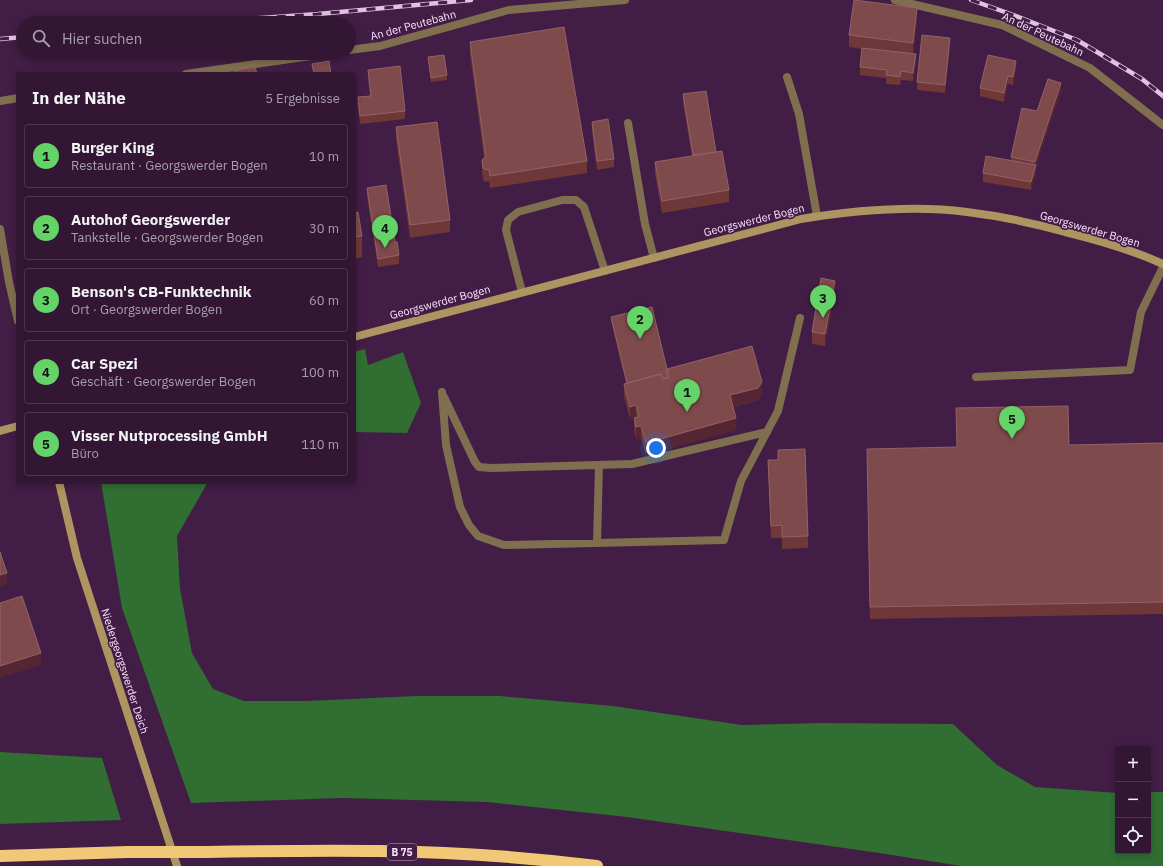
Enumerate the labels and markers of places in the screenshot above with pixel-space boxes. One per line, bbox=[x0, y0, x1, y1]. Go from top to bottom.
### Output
pin: 4 bbox=[372, 215, 398, 248]
pin: 3 bbox=[810, 285, 836, 318]
pin: 2 bbox=[627, 306, 653, 339]
pin: 1 bbox=[674, 379, 700, 412]
pin: 5 bbox=[999, 406, 1025, 439]

